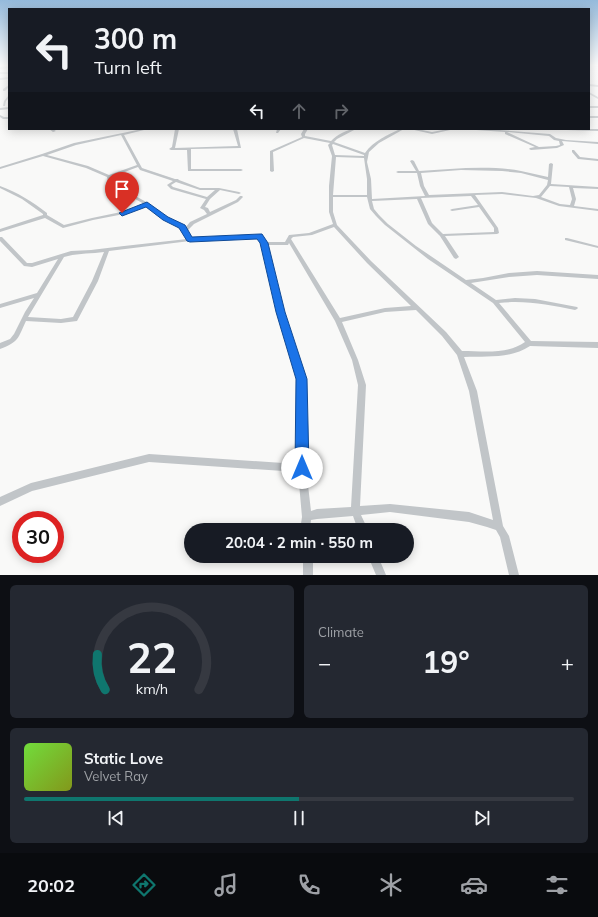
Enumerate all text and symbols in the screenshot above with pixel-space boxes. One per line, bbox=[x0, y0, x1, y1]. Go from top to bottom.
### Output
text: 300 m bbox=[94, 21, 177, 56]
icon: left bbox=[28, 24, 80, 76]
text: Turn left bbox=[94, 56, 162, 79]
icon: left bbox=[246, 100, 268, 122]
icon: ahead bbox=[288, 100, 310, 122]
icon: right bbox=[330, 100, 352, 122]
pin bbox=[105, 172, 139, 213]
icon: arrive bbox=[111, 178, 133, 200]
position arrow bbox=[281, 447, 323, 489]
speed limit sign: 30 bbox=[12, 511, 64, 563]
text: 20:04 · 2 min · 550 m bbox=[225, 533, 373, 552]
text: Climate bbox=[318, 624, 364, 640]
text: 22 bbox=[127, 630, 177, 682]
text: 19° bbox=[422, 643, 470, 681]
text: − bbox=[318, 649, 331, 677]
text: + bbox=[561, 649, 574, 677]
text: km/h bbox=[136, 679, 168, 697]
text: Static Love bbox=[84, 749, 163, 768]
text: Velvet Ray bbox=[84, 768, 148, 784]
icon: previous bbox=[105, 807, 127, 829]
icon: pause bbox=[288, 807, 310, 829]
icon: next bbox=[471, 807, 493, 829]
icon: directions bbox=[130, 871, 158, 899]
icon: music bbox=[212, 871, 240, 899]
icon: phone bbox=[295, 871, 323, 899]
icon: climate bbox=[377, 871, 405, 899]
icon: car bbox=[460, 871, 488, 899]
icon: filters bbox=[543, 871, 571, 899]
text: 20:02 bbox=[27, 874, 75, 897]

